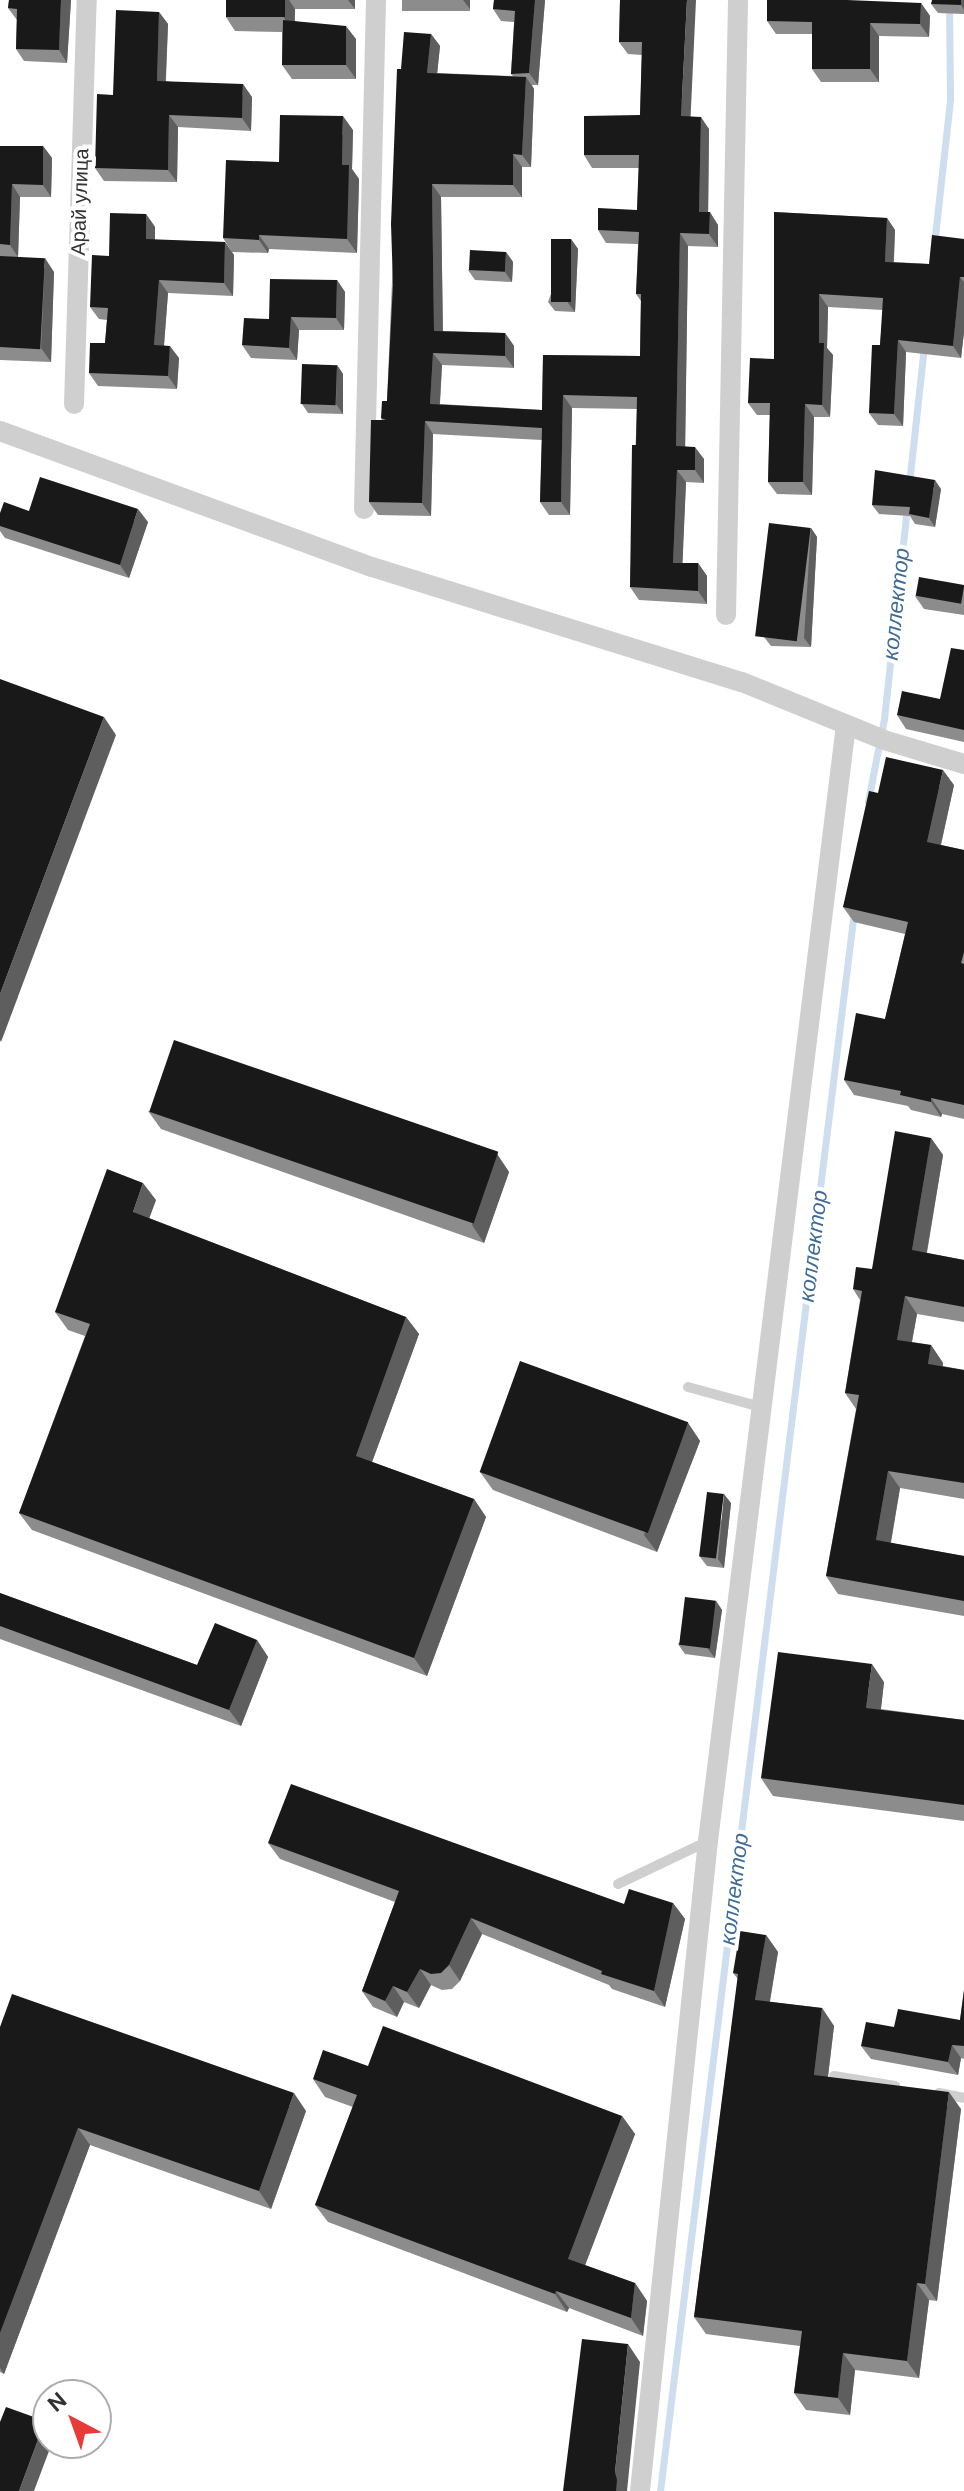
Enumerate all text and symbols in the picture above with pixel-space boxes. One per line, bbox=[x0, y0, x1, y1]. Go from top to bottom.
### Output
street label: Арай улица bbox=[66, 148, 94, 256]
water label: коллектор bbox=[877, 547, 915, 661]
water label: коллектор bbox=[793, 1189, 833, 1303]
water label: коллектор bbox=[714, 1832, 754, 1946]
north arrow bbox=[32, 2379, 112, 2459]
text: N bbox=[42, 2386, 73, 2418]

